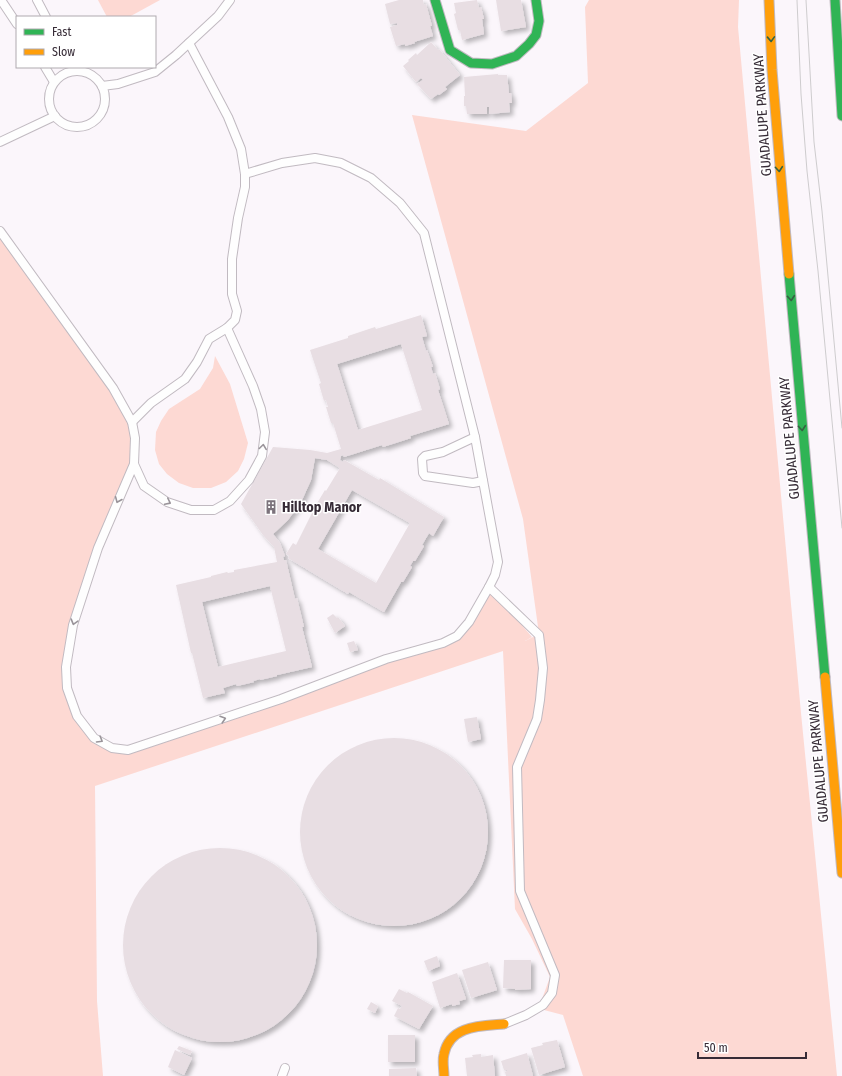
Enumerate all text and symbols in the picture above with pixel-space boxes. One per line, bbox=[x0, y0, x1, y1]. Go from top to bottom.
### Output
legend bbox=[16, 16, 156, 68]
text: Fast bbox=[52, 25, 71, 39]
one-way arrow bbox=[766, 36, 775, 42]
text: Slow bbox=[52, 45, 75, 59]
street label: GUADALUPE PARKWAY bbox=[750, 53, 775, 177]
one-way arrow bbox=[775, 166, 784, 172]
one-way arrow bbox=[786, 295, 795, 301]
street label: GUADALUPE PARKWAY bbox=[776, 376, 803, 500]
one-way arrow bbox=[797, 425, 806, 431]
one-way arrow bbox=[258, 444, 267, 450]
one-way arrow bbox=[115, 497, 123, 504]
one-way arrow bbox=[164, 497, 172, 504]
building icon: Hilltop Manor bbox=[263, 499, 279, 515]
place label: Hilltop Manor bbox=[282, 499, 362, 516]
one-way arrow bbox=[70, 618, 79, 625]
street label: GUADALUPE PARKWAY bbox=[805, 699, 832, 823]
one-way arrow bbox=[219, 715, 226, 723]
one-way arrow bbox=[96, 736, 103, 743]
scale bar bbox=[698, 1034, 806, 1060]
text: 50 m bbox=[704, 1041, 728, 1055]

